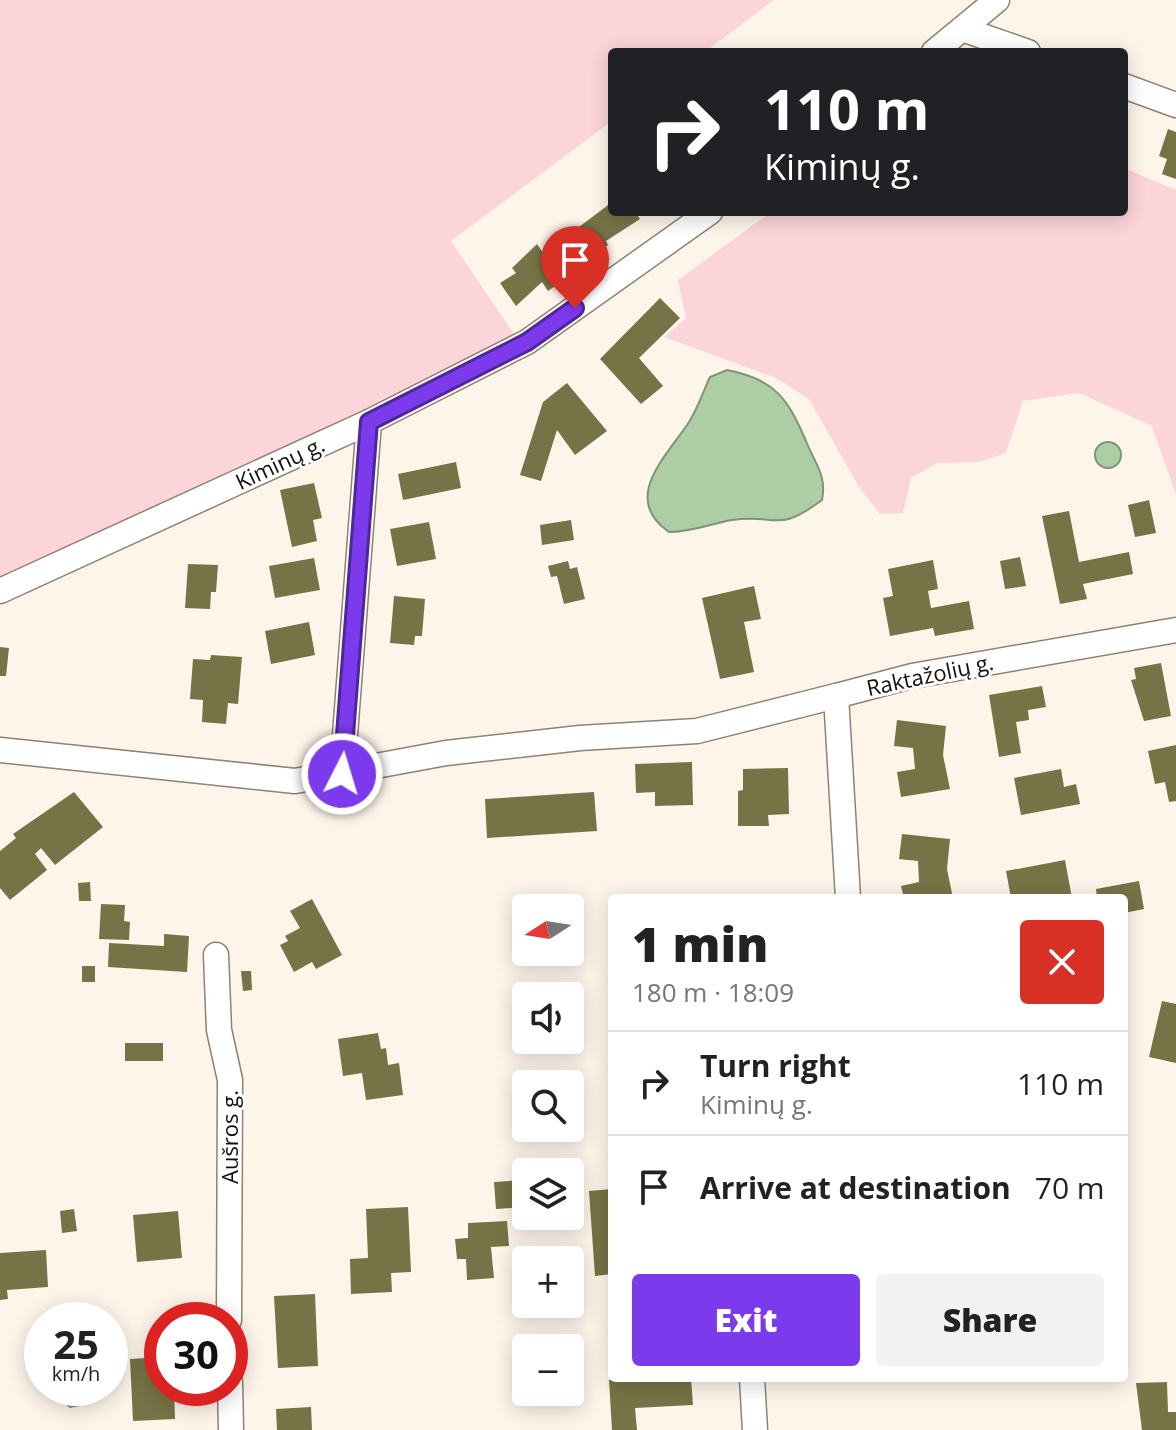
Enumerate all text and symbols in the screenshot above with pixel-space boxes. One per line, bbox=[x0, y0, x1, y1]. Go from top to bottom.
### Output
text: 110 m bbox=[764, 70, 930, 146]
icon: right bbox=[632, 80, 736, 184]
text: Kiminų g. bbox=[764, 142, 920, 191]
pin bbox=[541, 226, 609, 308]
icon: arrive bbox=[553, 238, 597, 282]
street label: Kiminų g. bbox=[230, 428, 329, 496]
street label: Raktažolių g. bbox=[864, 646, 996, 702]
position arrow bbox=[300, 732, 384, 816]
north arrow bbox=[512, 894, 584, 966]
map controls bbox=[512, 894, 584, 1406]
text: 1 min bbox=[632, 911, 768, 976]
button: close bbox=[1020, 920, 1104, 1004]
text: 180 m · 18:09 bbox=[632, 974, 794, 1010]
button: sound bbox=[512, 982, 584, 1054]
text: Turn right bbox=[700, 1045, 851, 1086]
icon: right bbox=[632, 1061, 676, 1105]
text: 110 m bbox=[1017, 1063, 1104, 1104]
button: search bbox=[512, 1070, 584, 1142]
text: Kiminų g. bbox=[700, 1086, 813, 1122]
street label: Aušros g. bbox=[214, 1090, 244, 1184]
button: layers bbox=[512, 1158, 584, 1230]
icon: arrive bbox=[632, 1165, 676, 1209]
text: Arrive at destination bbox=[700, 1167, 1011, 1208]
text: 70 m bbox=[1035, 1167, 1105, 1208]
button: + bbox=[512, 1246, 584, 1318]
button: Exit bbox=[632, 1274, 860, 1366]
button: Share bbox=[876, 1274, 1104, 1366]
speed limit sign: 30 bbox=[144, 1302, 248, 1406]
text: 25 bbox=[53, 1316, 99, 1371]
button: − bbox=[512, 1334, 584, 1406]
text: km/h bbox=[52, 1360, 100, 1387]

